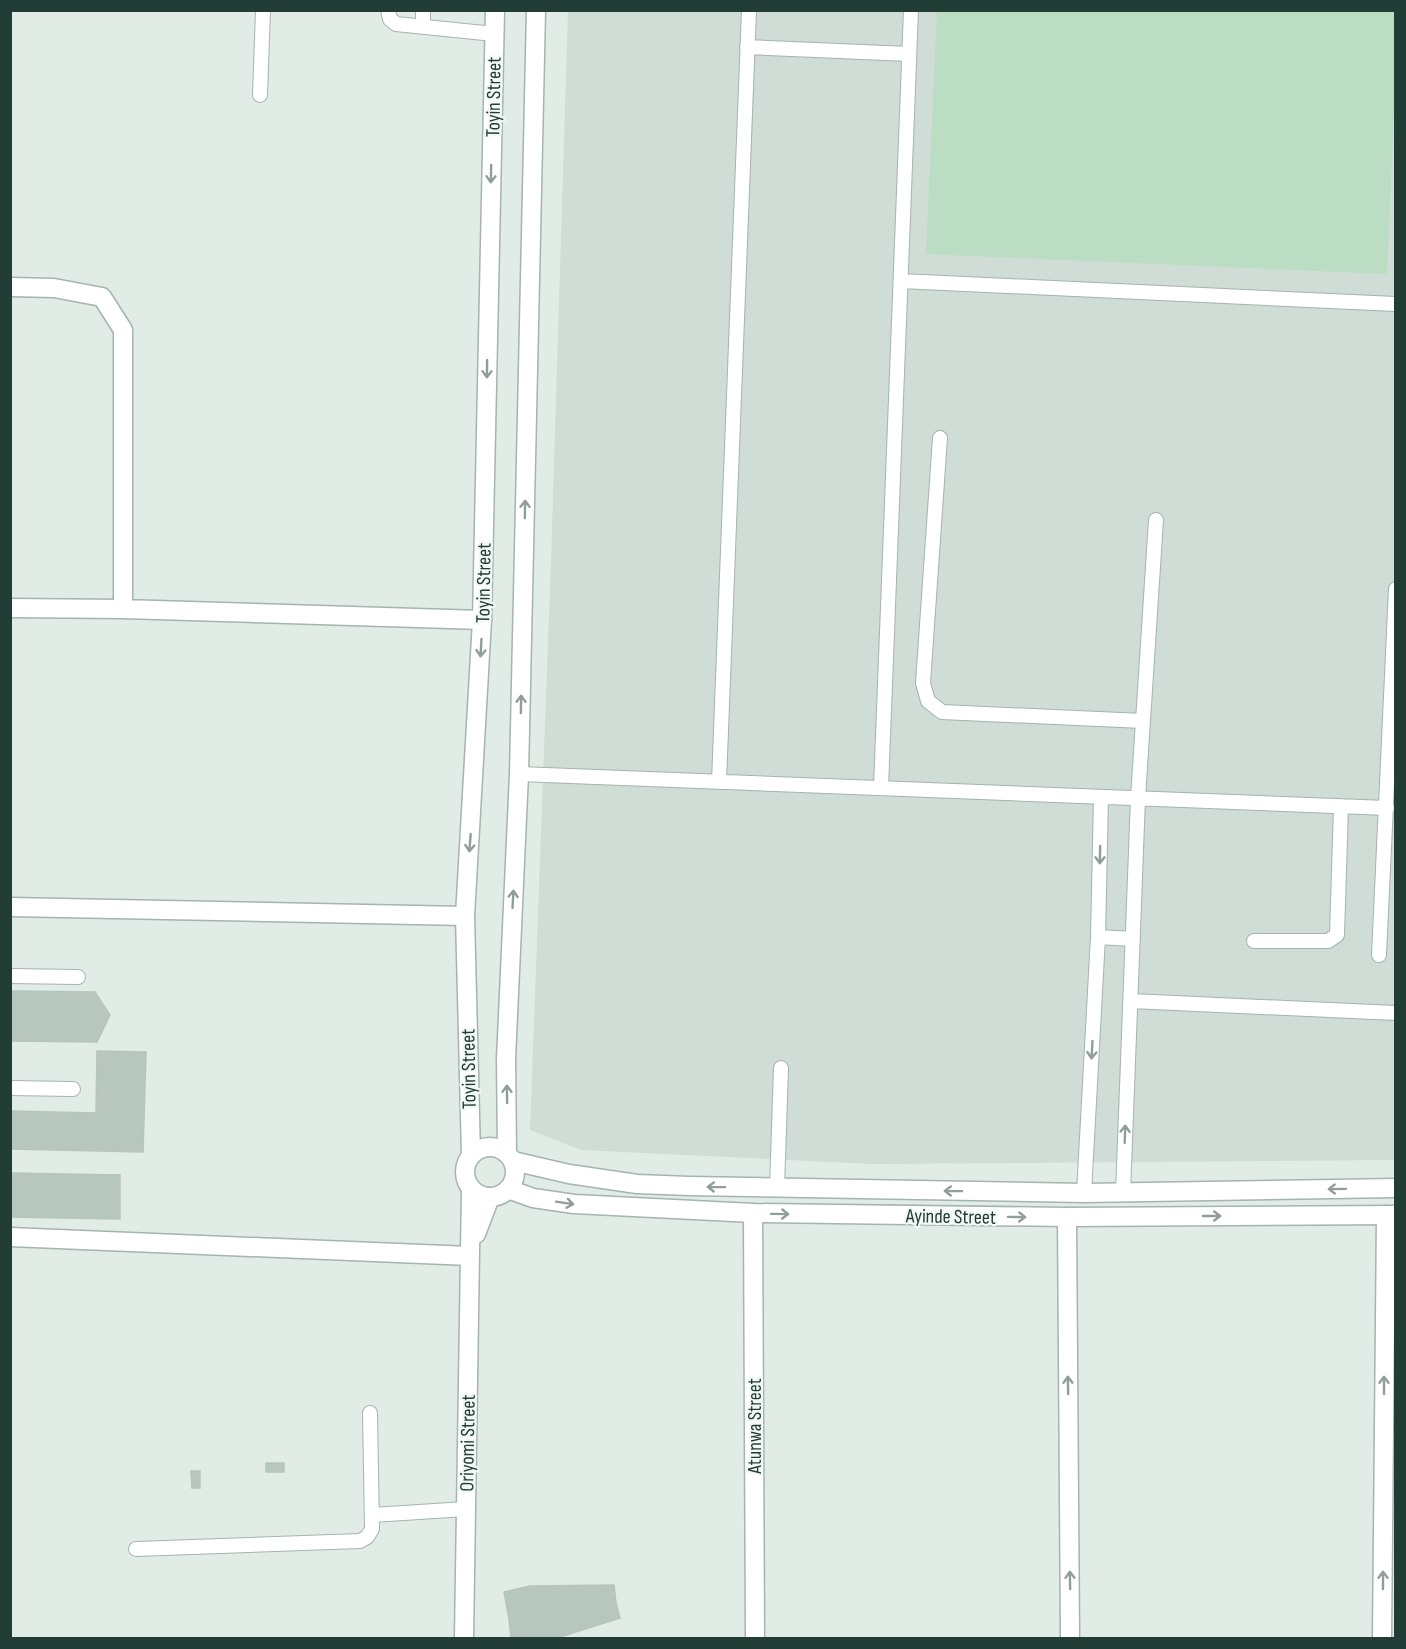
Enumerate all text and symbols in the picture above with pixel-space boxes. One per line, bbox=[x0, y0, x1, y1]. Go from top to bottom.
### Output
street label: Toyin Street bbox=[481, 57, 507, 137]
one-way arrow bbox=[486, 163, 497, 183]
one-way arrow bbox=[482, 358, 493, 378]
one-way arrow bbox=[519, 499, 531, 519]
street label: Toyin Street bbox=[471, 543, 497, 623]
one-way arrow bbox=[475, 637, 486, 657]
one-way arrow bbox=[515, 694, 526, 714]
one-way arrow bbox=[464, 832, 475, 852]
one-way arrow bbox=[1094, 845, 1106, 865]
one-way arrow bbox=[508, 889, 519, 909]
street label: Toyin Street bbox=[456, 1029, 482, 1109]
one-way arrow bbox=[1086, 1040, 1097, 1060]
one-way arrow bbox=[501, 1084, 513, 1104]
one-way arrow bbox=[1120, 1125, 1131, 1145]
one-way arrow bbox=[707, 1181, 727, 1193]
one-way arrow bbox=[1328, 1183, 1348, 1195]
one-way arrow bbox=[944, 1185, 964, 1197]
one-way arrow bbox=[554, 1197, 574, 1208]
street label: Ayinde Street bbox=[905, 1204, 996, 1230]
one-way arrow bbox=[770, 1208, 790, 1219]
one-way arrow bbox=[1202, 1210, 1222, 1222]
one-way arrow bbox=[1007, 1211, 1027, 1222]
one-way arrow bbox=[1062, 1376, 1074, 1396]
one-way arrow bbox=[1379, 1376, 1390, 1396]
street label: Atunwa Street bbox=[743, 1378, 767, 1475]
street label: Oriyomi Street bbox=[455, 1394, 481, 1492]
one-way arrow bbox=[1064, 1571, 1076, 1591]
one-way arrow bbox=[1377, 1571, 1389, 1591]

